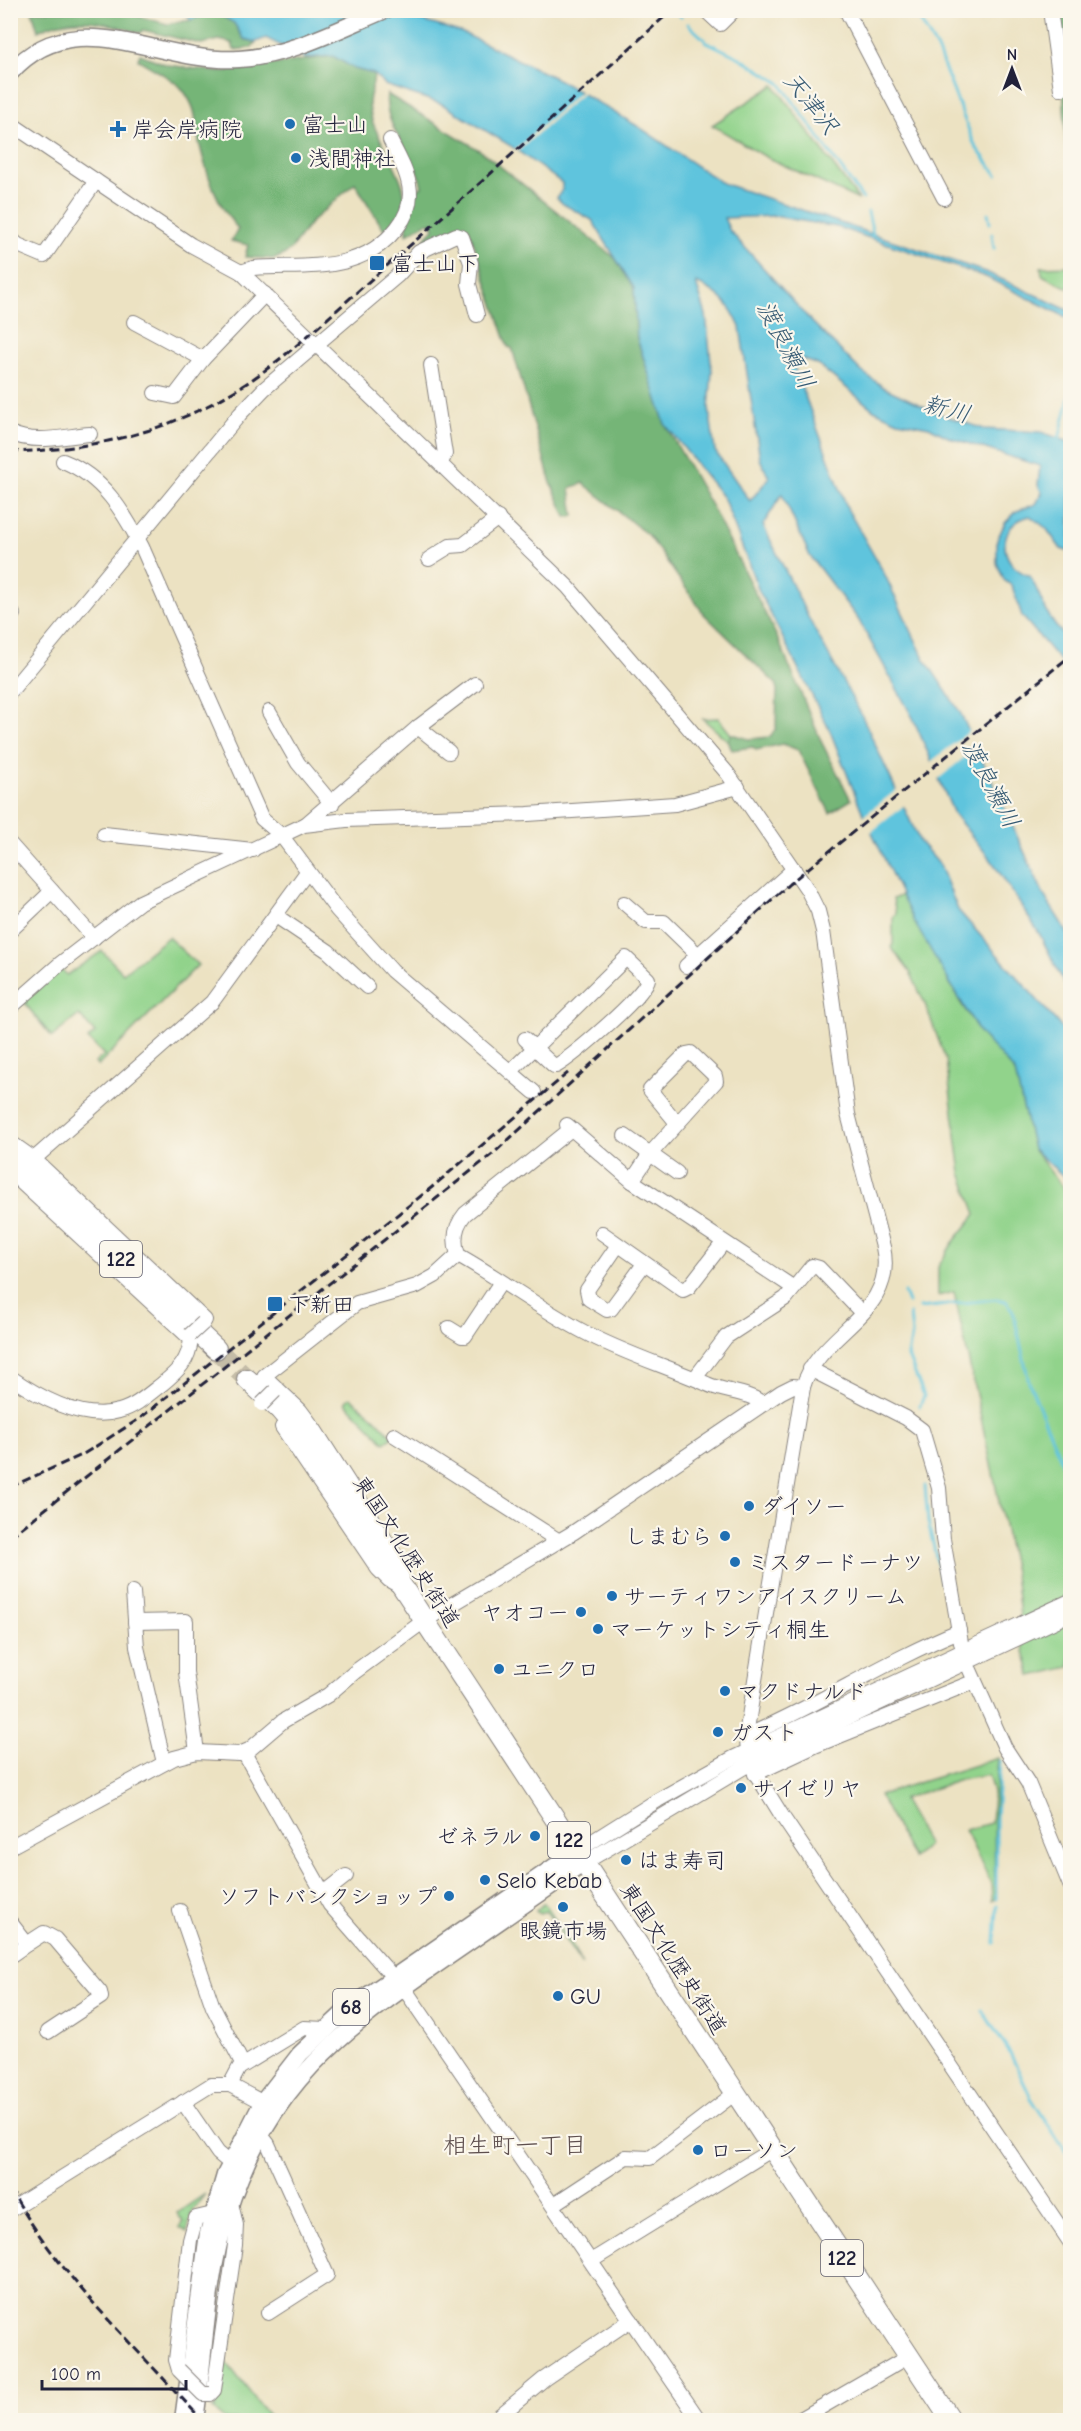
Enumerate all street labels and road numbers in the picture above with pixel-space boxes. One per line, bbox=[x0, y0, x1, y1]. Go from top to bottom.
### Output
road number: 122 bbox=[100, 1241, 142, 1277]
street label: 東国文化歴史街道 bbox=[347, 1471, 465, 1632]
road number: 122 bbox=[548, 1822, 590, 1858]
street label: 東国文化歴史街道 bbox=[614, 1878, 732, 2039]
road number: 68 bbox=[333, 1989, 369, 2025]
road number: 122 bbox=[821, 2240, 863, 2276]

